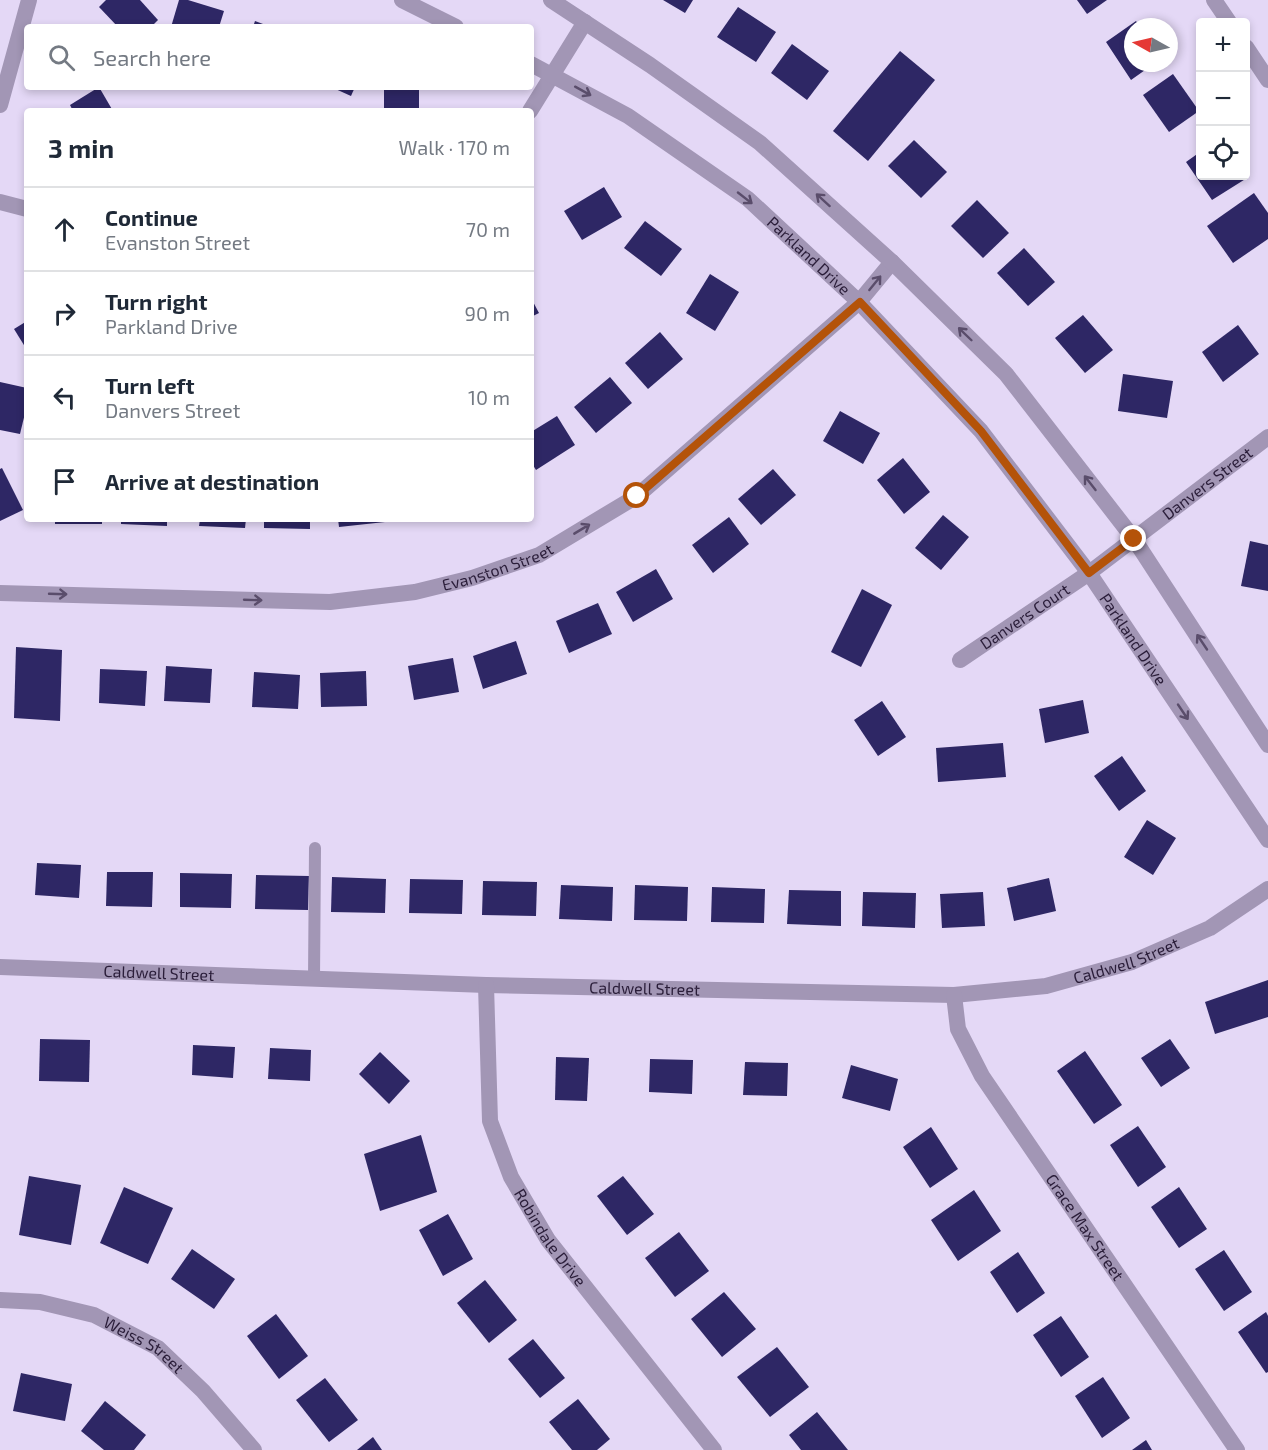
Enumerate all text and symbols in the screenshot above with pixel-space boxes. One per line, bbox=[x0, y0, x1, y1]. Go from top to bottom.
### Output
north arrow bbox=[1124, 18, 1178, 72]
map controls bbox=[1196, 18, 1250, 180]
button: + bbox=[1196, 18, 1250, 72]
search box bbox=[24, 24, 534, 90]
icon: search bbox=[45, 41, 78, 74]
text: Search here bbox=[93, 44, 211, 70]
button: − bbox=[1196, 72, 1250, 126]
one-way arrow bbox=[574, 86, 591, 98]
button: locate bbox=[1196, 126, 1250, 180]
text: 3 min bbox=[48, 132, 114, 163]
text: Walk · 170 m bbox=[399, 135, 510, 159]
one-way arrow bbox=[737, 192, 753, 205]
one-way arrow bbox=[816, 193, 831, 207]
text: Continue bbox=[105, 204, 198, 230]
street label: Parkland Drive bbox=[764, 212, 855, 298]
icon: ahead bbox=[48, 213, 81, 246]
text: 70 m bbox=[466, 217, 510, 241]
text: Evanston Street bbox=[105, 230, 250, 254]
one-way arrow bbox=[869, 275, 882, 291]
text: Turn right bbox=[105, 288, 207, 314]
icon: right bbox=[48, 297, 81, 330]
text: 90 m bbox=[465, 301, 510, 325]
text: Parkland Drive bbox=[105, 314, 238, 338]
one-way arrow bbox=[958, 327, 973, 341]
text: Turn left bbox=[105, 372, 194, 398]
icon: left bbox=[48, 381, 81, 414]
text: 10 m bbox=[468, 385, 510, 409]
text: Danvers Street bbox=[105, 398, 240, 422]
street label: Danvers Street bbox=[1158, 442, 1256, 523]
icon: arrive bbox=[48, 465, 81, 498]
text: Arrive at destination bbox=[105, 468, 319, 494]
one-way arrow bbox=[1084, 475, 1097, 491]
route start bbox=[623, 482, 649, 508]
one-way arrow bbox=[573, 523, 590, 535]
route end bbox=[1120, 525, 1146, 551]
street label: Evanston Street bbox=[440, 539, 556, 594]
street label: Danvers Court bbox=[976, 579, 1073, 653]
one-way arrow bbox=[48, 589, 68, 600]
street label: Parkland Drive bbox=[1096, 589, 1171, 688]
one-way arrow bbox=[243, 595, 263, 606]
one-way arrow bbox=[1196, 634, 1209, 651]
one-way arrow bbox=[1178, 703, 1190, 720]
street label: Caldwell Street bbox=[1071, 933, 1182, 987]
street label: Caldwell Street bbox=[103, 961, 215, 984]
street label: Caldwell Street bbox=[589, 977, 700, 999]
street label: Grace Max Street bbox=[1043, 1170, 1128, 1284]
street label: Robindale Drive bbox=[511, 1185, 591, 1290]
street label: Weiss Street bbox=[101, 1312, 188, 1377]

